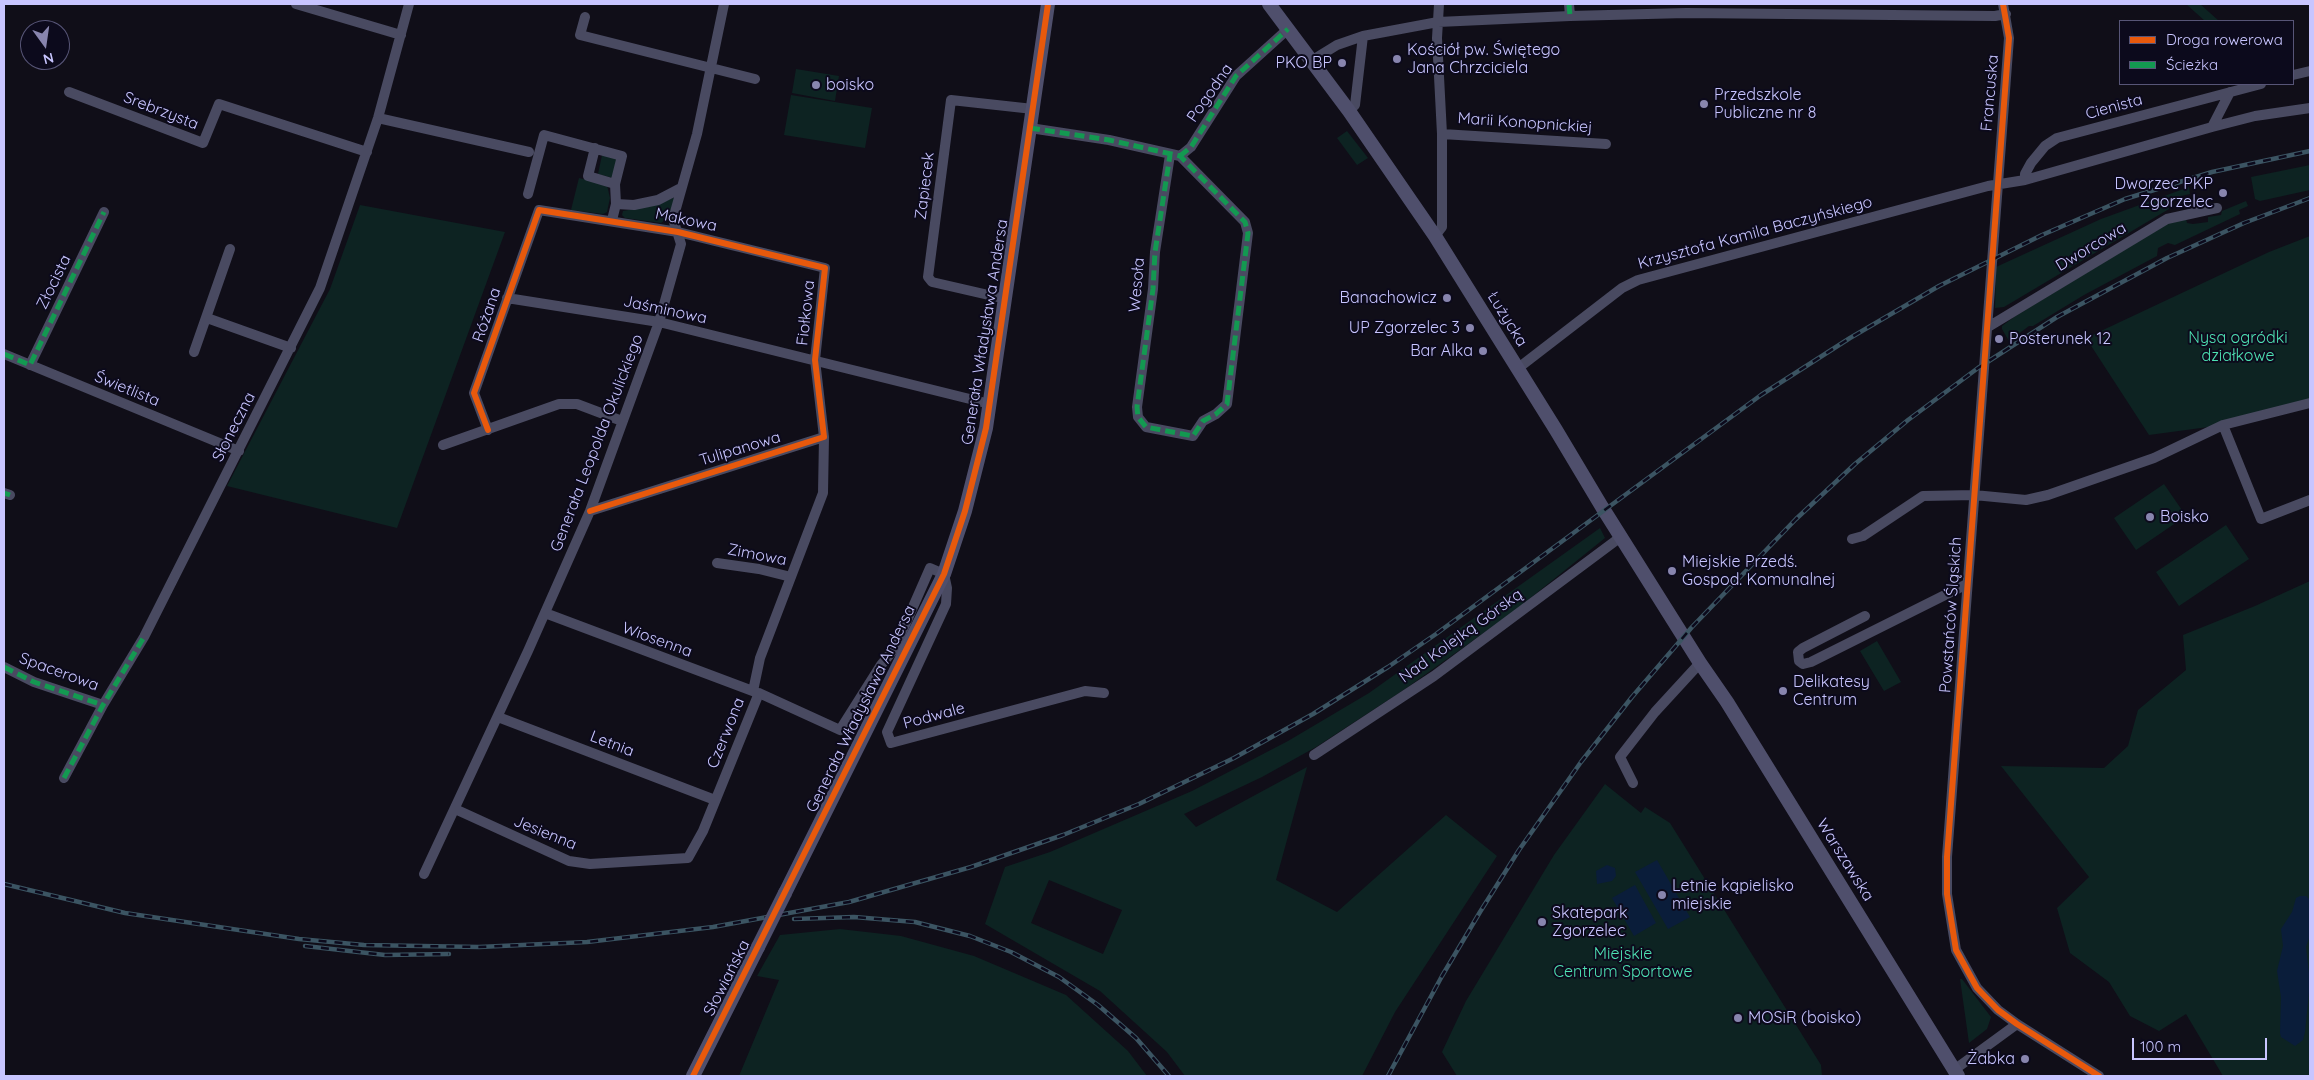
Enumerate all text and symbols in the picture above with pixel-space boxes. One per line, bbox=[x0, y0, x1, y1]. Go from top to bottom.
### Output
north arrow bbox=[20, 20, 70, 70]
legend bbox=[2119, 20, 2294, 85]
text: Droga rowerowa bbox=[2166, 30, 2283, 49]
place label: Kościół pw. Świętego Jana Chrzciciela bbox=[1407, 40, 1560, 78]
text: N bbox=[41, 49, 56, 69]
place label: PKO BP bbox=[1276, 53, 1332, 73]
marker: Kościół pw. Świętego Jana Chrzciciela bbox=[1391, 53, 1403, 65]
street label: Francuska bbox=[1977, 54, 2003, 132]
text: Ścieżka bbox=[2166, 55, 2218, 74]
marker: PKO BP bbox=[1336, 57, 1348, 69]
street label: Pogodna bbox=[1183, 60, 1237, 126]
place label: boisko bbox=[826, 75, 874, 95]
marker: boisko bbox=[810, 79, 822, 91]
place label: Przedszkole Publiczne nr 8 bbox=[1714, 85, 1816, 123]
street label: Srebrzysta bbox=[121, 88, 201, 134]
street label: Cienista bbox=[2083, 90, 2145, 124]
marker: Przedszkole Publiczne nr 8 bbox=[1698, 98, 1710, 110]
street label: Marii Konopnickiej bbox=[1457, 109, 1593, 137]
street label: Zapiecek bbox=[911, 151, 939, 221]
place label: Dworzec PKP Zgorzelec bbox=[2115, 174, 2213, 212]
marker: Dworzec PKP Zgorzelec bbox=[2217, 187, 2229, 199]
street label: Krzysztofa Kamila Baczyńskiego bbox=[1636, 192, 1874, 274]
street label: Makowa bbox=[653, 204, 719, 236]
street label: Generała Władysława Andersa bbox=[958, 218, 1012, 446]
street label: Dworcowa bbox=[2052, 218, 2130, 276]
street label: Złocista bbox=[33, 252, 75, 312]
street label: Wesoła bbox=[1125, 257, 1149, 313]
street label: Fiołkowa bbox=[793, 279, 819, 347]
street label: Różana bbox=[469, 285, 505, 345]
place label: Banachowicz bbox=[1339, 288, 1437, 308]
street label: Łużycka bbox=[1483, 288, 1531, 350]
street label: Jaśminowa bbox=[621, 292, 709, 328]
marker: Banachowicz bbox=[1441, 292, 1453, 304]
place label: UP Zgorzelec 3 bbox=[1349, 318, 1460, 338]
marker: UP Zgorzelec 3 bbox=[1464, 322, 1476, 334]
park label: Nysa ogródki działkowe bbox=[2188, 328, 2288, 366]
place label: Posterunek 12 bbox=[2009, 329, 2111, 349]
street label: Generała Leopolda Okulickiego bbox=[547, 332, 647, 554]
marker: Posterunek 12 bbox=[1993, 333, 2005, 345]
place label: Bar Alka bbox=[1410, 341, 1473, 361]
marker: Bar Alka bbox=[1477, 345, 1489, 357]
street label: Świetlista bbox=[92, 367, 162, 411]
street label: Słoneczna bbox=[208, 389, 260, 465]
street label: Tulipanowa bbox=[697, 428, 783, 470]
place label: Boisko bbox=[2160, 507, 2209, 527]
marker: Boisko bbox=[2144, 511, 2156, 523]
street label: Powstańców Śląskich bbox=[1936, 536, 1966, 694]
street label: Zimowa bbox=[726, 540, 788, 570]
place label: Miejskie Przedś. Gospod. Komunalnej bbox=[1682, 552, 1836, 590]
marker: Miejskie Przedś. Gospod. Komunalnej bbox=[1666, 565, 1678, 577]
street label: Nad Kolejką Górską bbox=[1396, 585, 1526, 687]
street label: Generała Władysława Andersa bbox=[802, 602, 920, 816]
street label: Wiosenna bbox=[619, 618, 695, 662]
street label: Spacerowa bbox=[17, 649, 101, 695]
place label: Delikatesy Centrum bbox=[1793, 672, 1870, 710]
marker: Delikatesy Centrum bbox=[1777, 685, 1789, 697]
street label: Czerwona bbox=[703, 695, 749, 771]
street label: Podwale bbox=[901, 699, 967, 733]
street label: Letnia bbox=[587, 727, 637, 761]
street label: Jesienna bbox=[511, 812, 579, 854]
street label: Warszawska bbox=[1812, 815, 1878, 905]
place label: Letnie kąpielisko miejskie bbox=[1672, 876, 1794, 914]
marker: Letnie kąpielisko miejskie bbox=[1656, 889, 1668, 901]
place label: Skatepark Zgorzelec bbox=[1552, 903, 1628, 941]
marker: Skatepark Zgorzelec bbox=[1536, 916, 1548, 928]
street label: Słowiańska bbox=[700, 937, 754, 1019]
park label: Miejskie Centrum Sportowe bbox=[1554, 944, 1692, 982]
place label: MOSiR (boisko) bbox=[1748, 1008, 1861, 1028]
marker: MOSiR (boisko) bbox=[1732, 1012, 1744, 1024]
scale bar bbox=[2134, 1028, 2269, 1060]
text: 100 m bbox=[2140, 1037, 2181, 1056]
place label: Żabka bbox=[1967, 1049, 2015, 1069]
marker: Żabka bbox=[2019, 1053, 2031, 1065]

